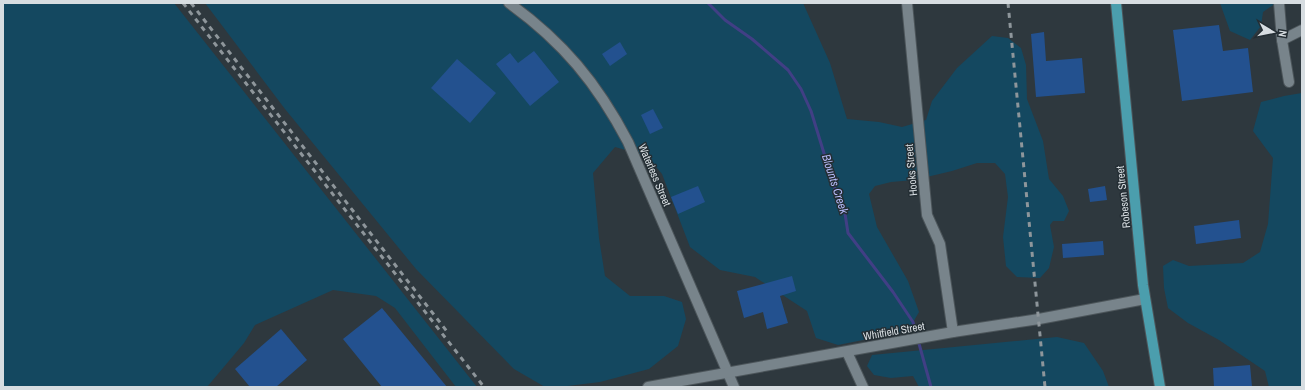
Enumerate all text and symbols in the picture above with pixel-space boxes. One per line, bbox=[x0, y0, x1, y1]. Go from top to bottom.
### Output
north arrow bbox=[1253, 12, 1293, 52]
text: N bbox=[1275, 29, 1290, 38]
street label: Waterless Street bbox=[636, 142, 675, 209]
street label: Hooks Street bbox=[902, 143, 920, 197]
water label: Blounts Creek bbox=[818, 152, 852, 217]
street label: Robeson Street bbox=[1113, 165, 1133, 229]
street label: Whitfield Street bbox=[862, 319, 926, 343]

